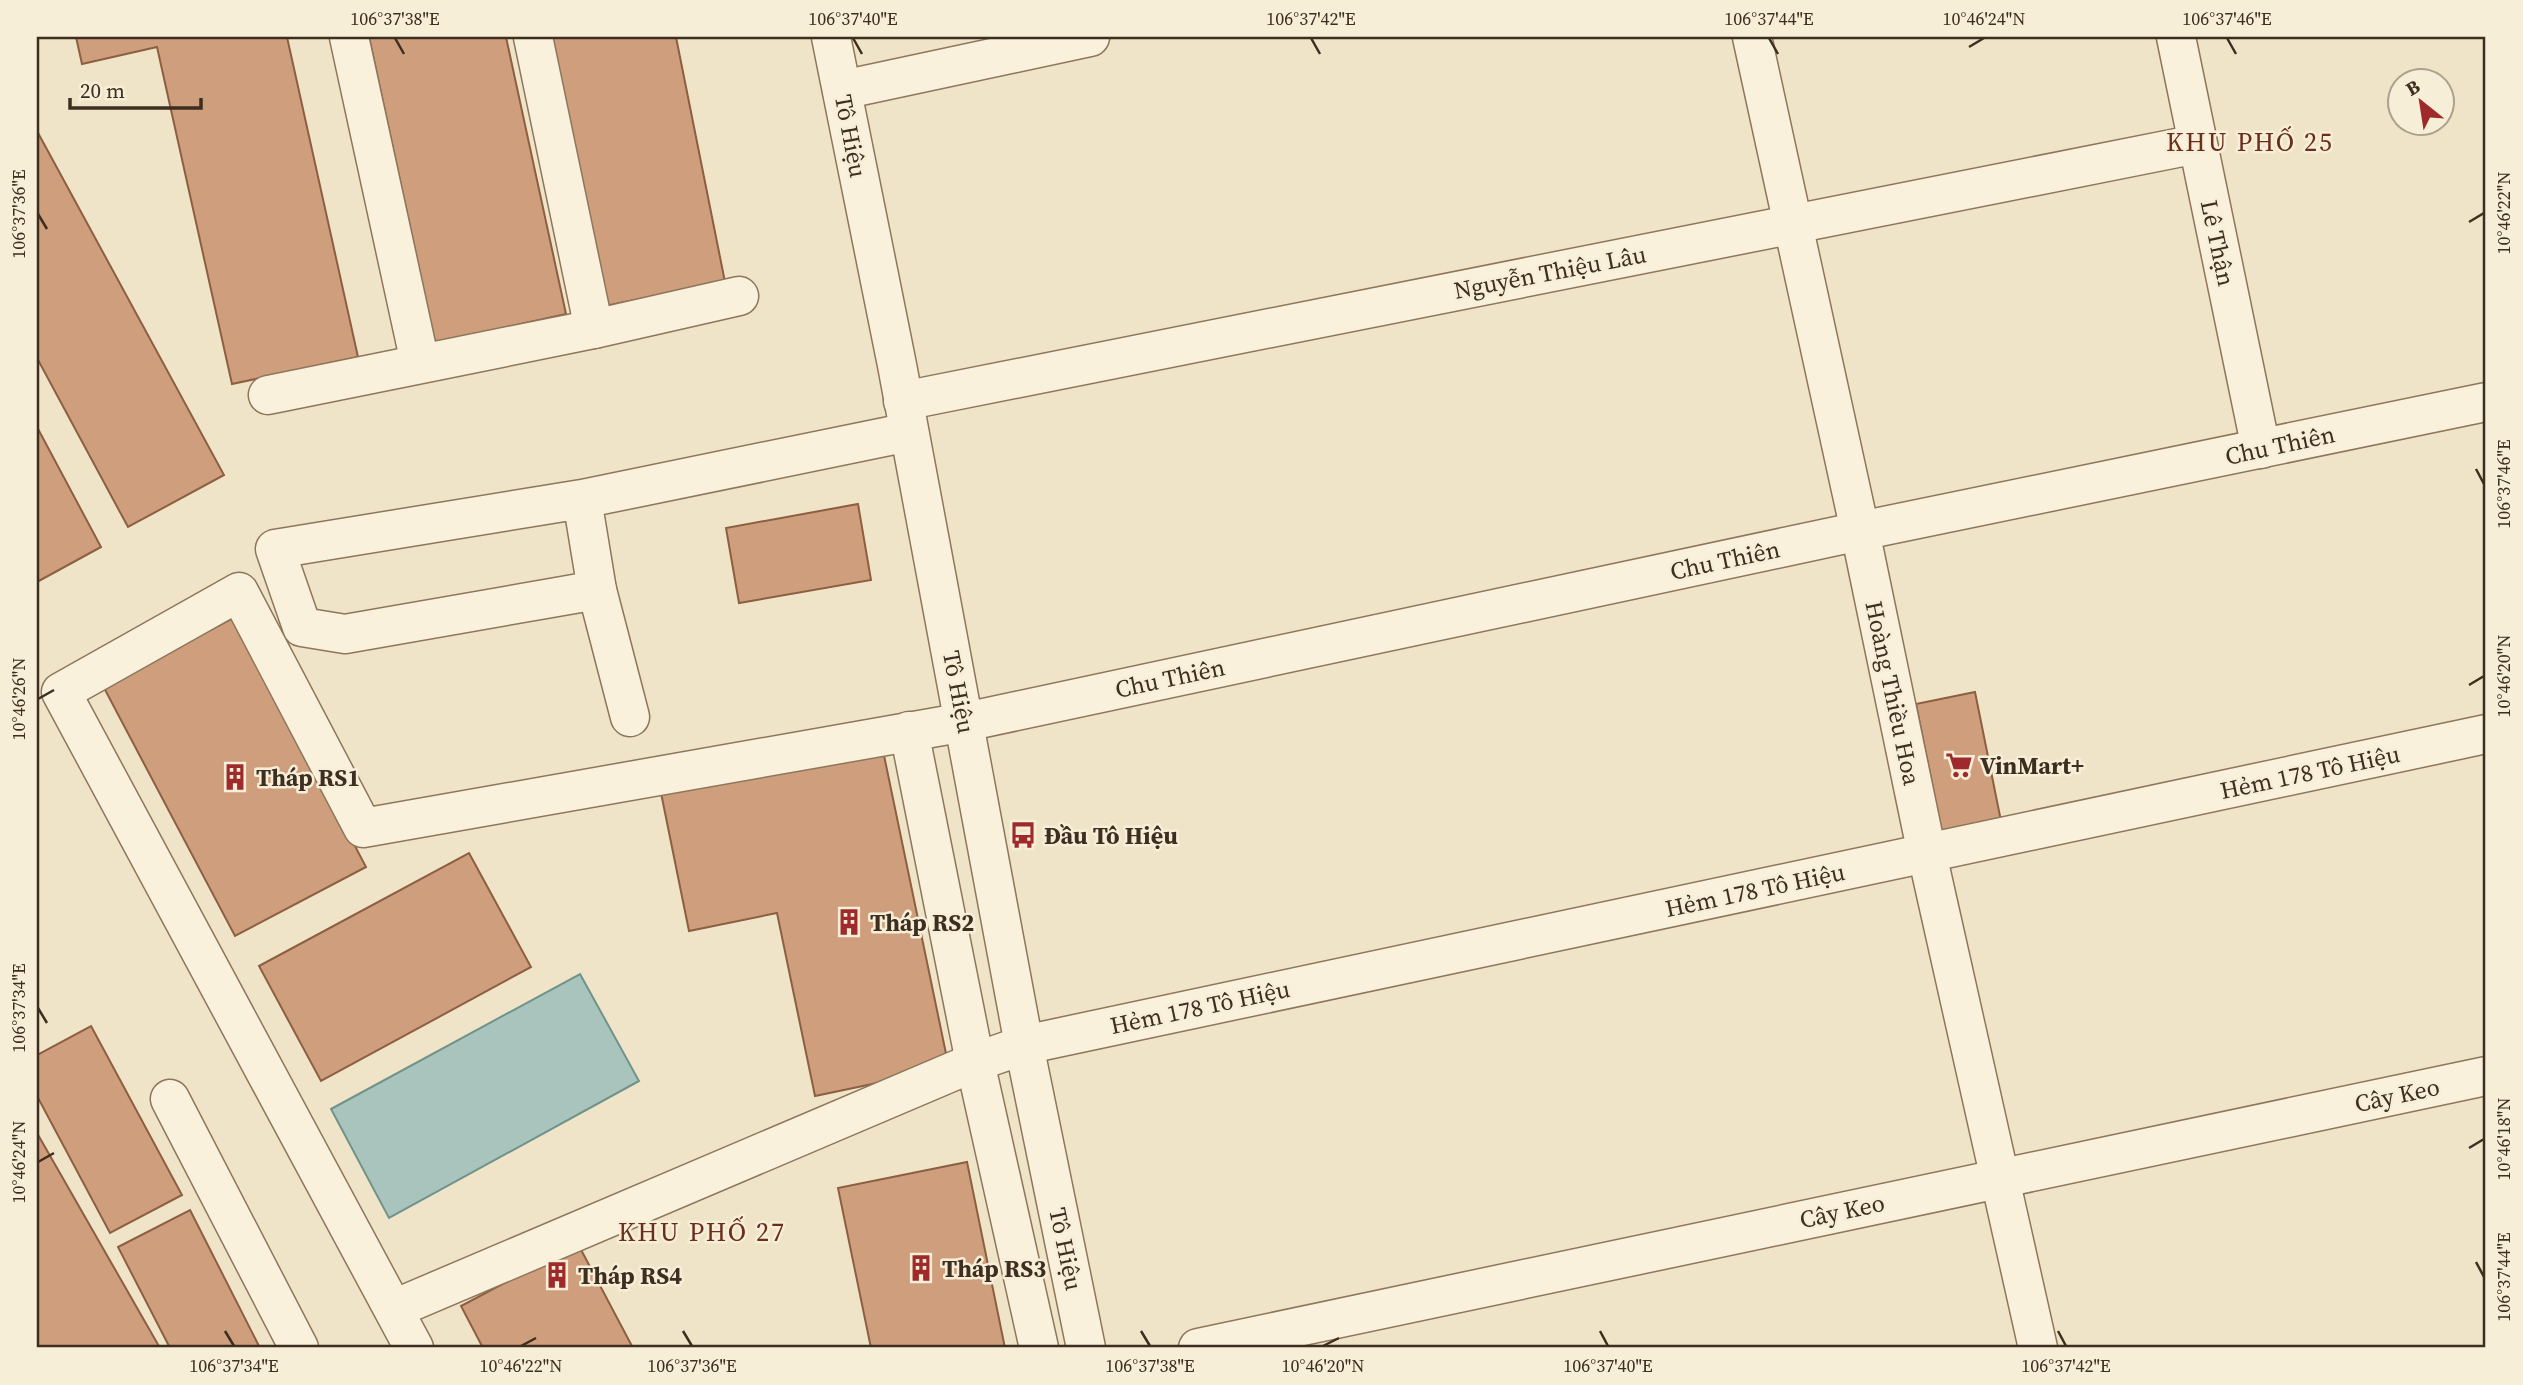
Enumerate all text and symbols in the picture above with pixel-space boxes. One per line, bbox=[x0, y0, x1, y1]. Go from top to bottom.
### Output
text: 106°37'38"E bbox=[350, 6, 440, 31]
text: 106°37'40"E bbox=[808, 6, 898, 31]
text: 106°37'42"E bbox=[1266, 6, 1356, 31]
text: 106°37'44"E bbox=[1724, 6, 1814, 31]
text: 10°46'24"N bbox=[1943, 6, 2025, 31]
text: 106°37'46"E bbox=[2182, 6, 2272, 31]
scale bar bbox=[70, 66, 201, 110]
north arrow bbox=[2386, 66, 2456, 136]
text: B bbox=[2401, 73, 2424, 102]
text: 20 m bbox=[80, 76, 125, 105]
street label: Tô Hiệu bbox=[827, 92, 875, 180]
district label: KHU PHỐ 25 bbox=[2166, 124, 2334, 160]
text: 106°37'36"E bbox=[6, 169, 31, 259]
text: 10°46'22"N bbox=[2491, 172, 2516, 254]
street label: Lê Thận bbox=[2193, 197, 2243, 289]
street label: Nguyễn Thiệu Lâu bbox=[1451, 237, 1649, 307]
street label: Chu Thiên bbox=[2222, 417, 2338, 473]
text: 106°37'46"E bbox=[2491, 439, 2516, 529]
street label: Chu Thiên bbox=[1667, 532, 1783, 588]
street label: Hoàng Thiều Hoa bbox=[1857, 598, 1929, 789]
text: 10°46'20"N bbox=[2491, 635, 2516, 717]
street label: Tô Hiệu bbox=[935, 648, 983, 736]
street label: Chu Thiên bbox=[1112, 650, 1228, 706]
text: 10°46'26"N bbox=[6, 658, 31, 740]
street label: Hẻm 178 Tô Hiệu bbox=[2217, 737, 2403, 807]
place label: VinMart+ bbox=[1980, 749, 2084, 782]
supermarket icon: VinMart+ bbox=[1944, 750, 1974, 780]
place label: Tháp RS1 bbox=[256, 761, 360, 794]
building icon: Tháp RS1 bbox=[220, 762, 250, 792]
place label: Đầu Tô Hiệu bbox=[1044, 819, 1178, 852]
bus stop icon: Đầu Tô Hiệu bbox=[1008, 820, 1038, 850]
street label: Hẻm 178 Tô Hiệu bbox=[1662, 855, 1848, 925]
place label: Tháp RS2 bbox=[870, 906, 974, 939]
building icon: Tháp RS2 bbox=[834, 907, 864, 937]
text: 106°37'34"E bbox=[6, 963, 31, 1053]
street label: Hẻm 178 Tô Hiệu bbox=[1107, 972, 1293, 1042]
street label: Cây Keo bbox=[2352, 1070, 2442, 1120]
text: 10°46'18"N bbox=[2491, 1098, 2516, 1180]
text: 10°46'24"N bbox=[6, 1121, 31, 1203]
street label: Cây Keo bbox=[1797, 1186, 1887, 1236]
street label: Tô Hiệu bbox=[1041, 1205, 1091, 1293]
district label: KHU PHỐ 27 bbox=[618, 1214, 786, 1250]
text: 106°37'44"E bbox=[2491, 1232, 2516, 1322]
place label: Tháp RS3 bbox=[942, 1252, 1046, 1285]
building icon: Tháp RS3 bbox=[906, 1253, 936, 1283]
place label: Tháp RS4 bbox=[578, 1259, 682, 1292]
building icon: Tháp RS4 bbox=[542, 1260, 572, 1290]
text: 106°37'34"E bbox=[189, 1353, 279, 1378]
text: 10°46'22"N bbox=[480, 1353, 562, 1378]
text: 106°37'36"E bbox=[647, 1353, 737, 1378]
text: 106°37'38"E bbox=[1105, 1353, 1195, 1378]
text: 10°46'20"N bbox=[1282, 1353, 1364, 1378]
text: 106°37'40"E bbox=[1563, 1353, 1653, 1378]
text: 106°37'42"E bbox=[2021, 1353, 2111, 1378]

